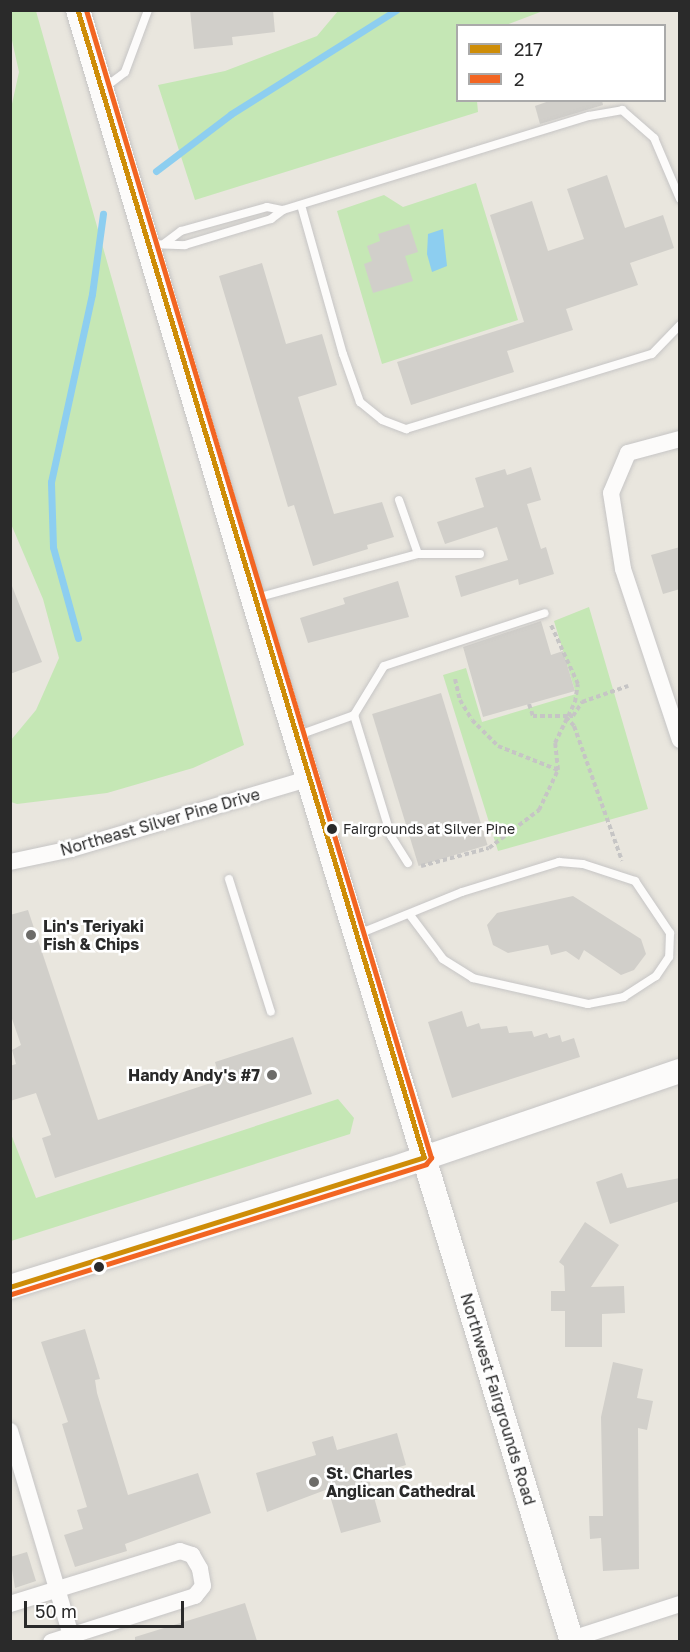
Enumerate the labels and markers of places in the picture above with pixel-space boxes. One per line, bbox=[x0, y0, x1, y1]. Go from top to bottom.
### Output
place label: Fairgrounds at Silver Pine bbox=[343, 821, 515, 837]
marker: Fairgrounds at Silver Pine bbox=[326, 823, 338, 835]
place label: Lin's Teriyaki Fish & Chips bbox=[43, 916, 144, 954]
marker: Lin's Teriyaki Fish & Chips bbox=[24, 928, 38, 942]
place label: Handy Andy's #7 bbox=[128, 1065, 260, 1085]
marker: Handy Andy's #7 bbox=[265, 1068, 279, 1082]
unlabelled marker bbox=[93, 1261, 105, 1273]
place label: St. Charles Anglican Cathedral bbox=[326, 1463, 475, 1501]
marker: St. Charles Anglican Cathedral bbox=[307, 1475, 321, 1489]

